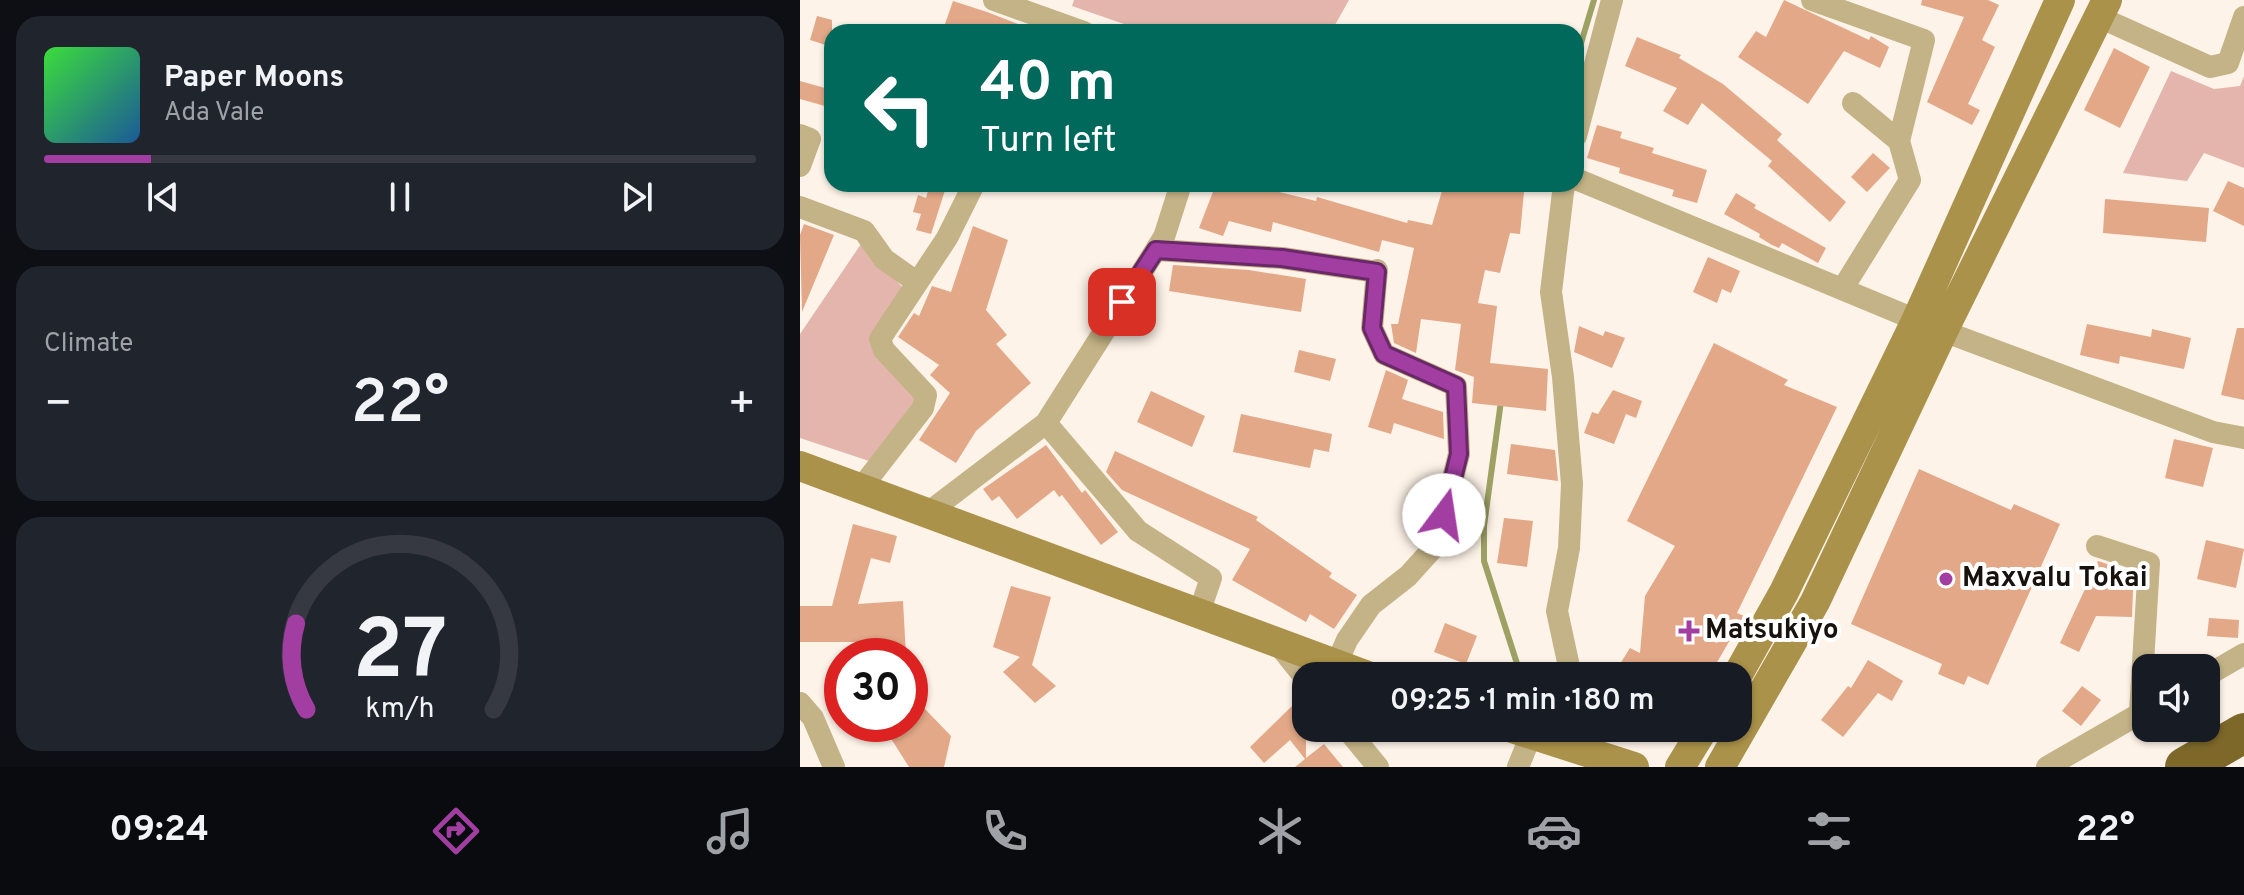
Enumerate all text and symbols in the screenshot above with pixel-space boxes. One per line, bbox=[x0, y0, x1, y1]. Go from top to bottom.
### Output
text: 40 m bbox=[980, 50, 1116, 120]
icon: left bbox=[848, 56, 952, 160]
text: Paper Moons bbox=[164, 60, 344, 97]
text: Ada Vale bbox=[164, 97, 264, 130]
text: Turn left bbox=[980, 119, 1117, 165]
icon: previous bbox=[141, 175, 185, 219]
icon: pause bbox=[378, 175, 422, 219]
icon: next bbox=[615, 175, 659, 219]
pin bbox=[1088, 268, 1156, 336]
icon: arrive bbox=[1100, 280, 1144, 324]
text: Climate bbox=[44, 328, 133, 361]
text: 22° bbox=[351, 368, 449, 444]
text: − bbox=[44, 378, 72, 434]
text: + bbox=[728, 378, 756, 434]
position arrow bbox=[1402, 473, 1486, 557]
place label: Maxvalu Tokai bbox=[1962, 561, 2148, 597]
marker: Maxvalu Tokai bbox=[1937, 570, 1955, 588]
text: 27 bbox=[353, 602, 447, 707]
place label: Matsukiyo bbox=[1705, 613, 1839, 649]
marker: Matsukiyo bbox=[1680, 622, 1698, 640]
speed limit sign: 30 bbox=[824, 638, 928, 742]
map controls bbox=[2132, 654, 2220, 742]
button: sound bbox=[2132, 654, 2220, 742]
text: 09:25 · 1 min · 180 m bbox=[1390, 683, 1654, 720]
text: km/h bbox=[365, 692, 435, 728]
icon: directions bbox=[428, 803, 484, 859]
icon: music bbox=[702, 803, 758, 859]
icon: phone bbox=[977, 803, 1033, 859]
icon: climate bbox=[1252, 803, 1308, 859]
icon: car bbox=[1526, 803, 1582, 859]
icon: filters bbox=[1801, 803, 1857, 859]
text: 09:24 bbox=[109, 808, 209, 854]
text: 22° bbox=[2076, 808, 2135, 854]

